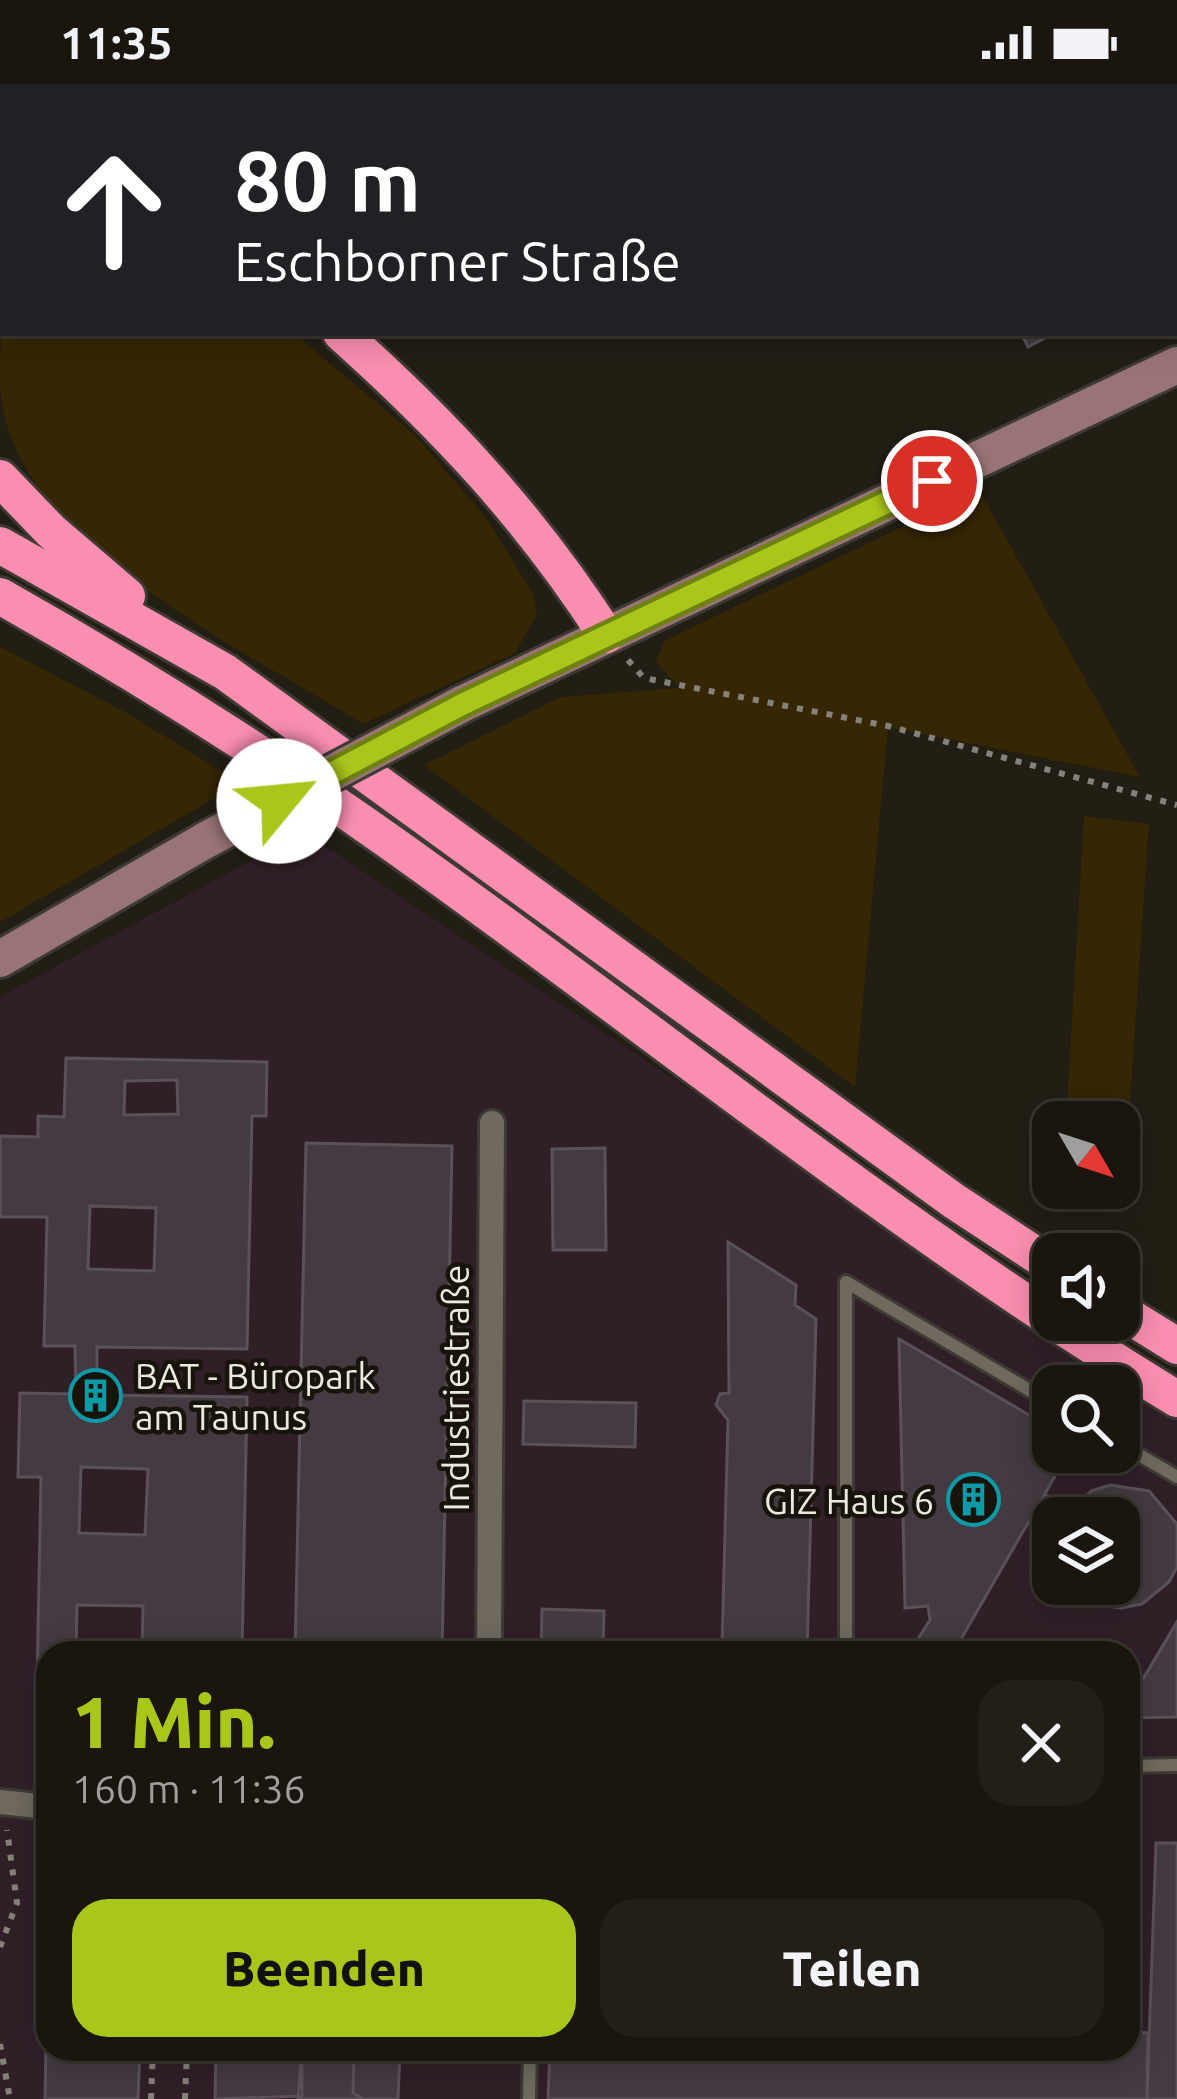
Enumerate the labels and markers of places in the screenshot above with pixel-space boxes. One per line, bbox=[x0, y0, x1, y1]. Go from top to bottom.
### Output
pin bbox=[881, 430, 983, 532]
place label: BAT - Büropark am Taunus bbox=[135, 1355, 376, 1437]
building icon: BAT - Büropark am Taunus bbox=[68, 1368, 124, 1424]
building icon: GIZ Haus 6 bbox=[945, 1472, 1001, 1528]
place label: GIZ Haus 6 bbox=[764, 1480, 934, 1521]

